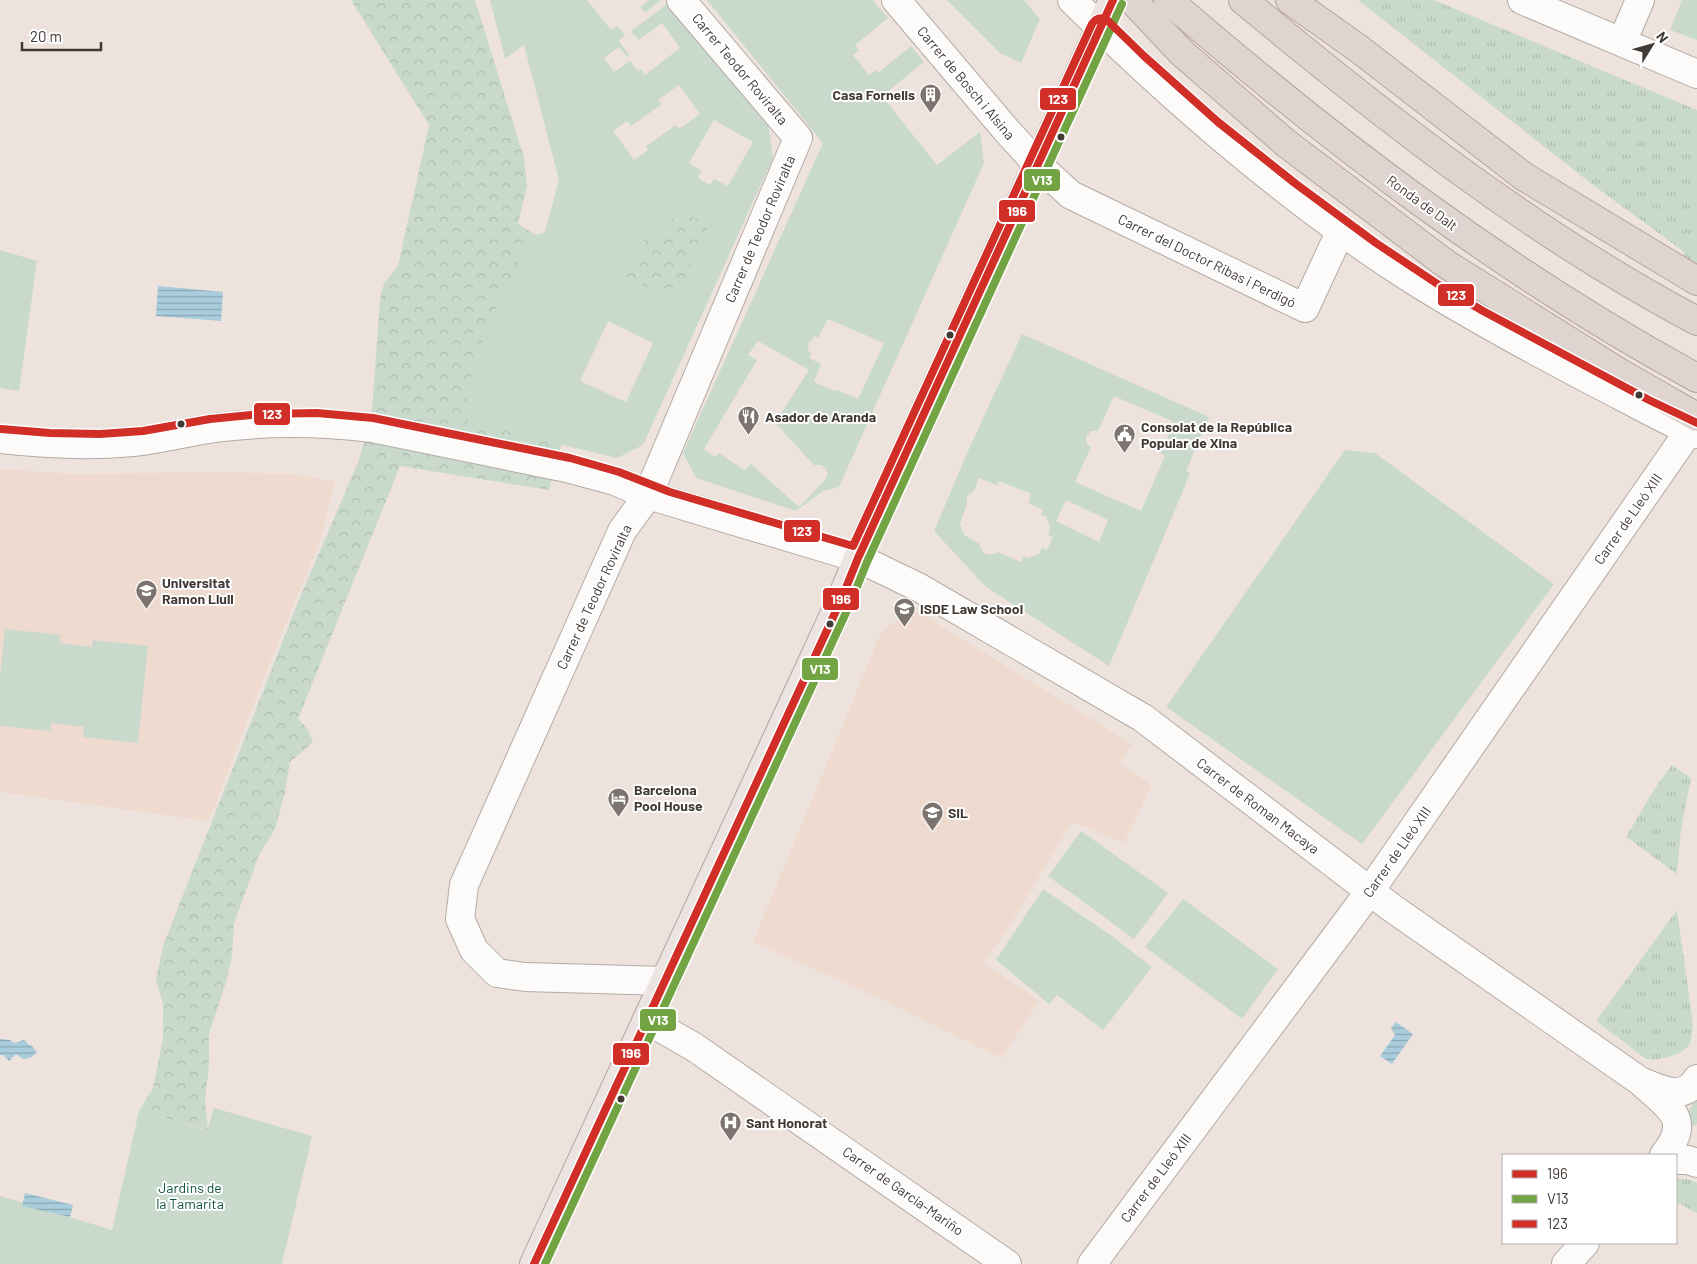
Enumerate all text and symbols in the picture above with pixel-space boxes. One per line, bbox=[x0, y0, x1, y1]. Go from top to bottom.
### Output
street label: Carrer Teodor Roviralta bbox=[689, 10, 792, 128]
scale bar bbox=[22, 20, 101, 52]
north arrow bbox=[1627, 20, 1677, 70]
street label: Carrer de Bosch i Alsina bbox=[914, 23, 1019, 143]
text: 20 m bbox=[30, 27, 62, 45]
text: N bbox=[1653, 28, 1672, 46]
building icon: Casa Fornells bbox=[919, 83, 943, 114]
place label: Casa Fornells bbox=[833, 86, 915, 103]
line badge: 123 bbox=[1039, 87, 1077, 111]
text: 123 bbox=[1048, 90, 1068, 107]
unlabelled marker bbox=[1056, 132, 1066, 142]
street label: Carrer de Teodor Roviralta bbox=[721, 153, 798, 305]
line badge: V13 bbox=[1023, 168, 1061, 192]
text: V13 bbox=[1031, 171, 1053, 188]
street label: Ronda de Dalt bbox=[1384, 171, 1461, 234]
line badge: 196 bbox=[998, 199, 1036, 223]
text: 196 bbox=[1007, 202, 1027, 219]
street label: Carrer del Doctor Ribas i Perdigó bbox=[1116, 210, 1299, 311]
line badge: 123 bbox=[1437, 283, 1475, 307]
text: 123 bbox=[1446, 286, 1466, 303]
unlabelled marker bbox=[945, 330, 955, 340]
unlabelled marker bbox=[1634, 390, 1644, 400]
line badge: 123 bbox=[253, 402, 291, 426]
text: 123 bbox=[262, 405, 282, 422]
restaurant icon: Asador de Aranda bbox=[737, 405, 761, 436]
place label: Asador de Aranda bbox=[765, 408, 876, 425]
place label: Consolat de la República Popular de Xina bbox=[1141, 418, 1292, 451]
unlabelled marker bbox=[176, 419, 186, 429]
public building icon: Consolat de la República Popular de Xina bbox=[1113, 423, 1137, 454]
street label: Carrer de Lleó XIII bbox=[1590, 470, 1665, 567]
line badge: 123 bbox=[783, 519, 821, 543]
street label: Carrer de Teodor Roviralta bbox=[552, 522, 635, 672]
text: 123 bbox=[792, 522, 812, 539]
place label: Universitat Ramon Llull bbox=[162, 574, 234, 607]
school or university icon: Universitat Ramon Llull bbox=[134, 579, 158, 610]
line badge: 196 bbox=[822, 587, 860, 611]
text: 196 bbox=[831, 590, 851, 607]
school or university icon: ISDE Law School bbox=[892, 597, 916, 628]
place label: ISDE Law School bbox=[920, 600, 1023, 617]
unlabelled marker bbox=[825, 619, 835, 629]
line badge: V13 bbox=[801, 657, 839, 681]
text: V13 bbox=[809, 660, 831, 677]
street label: Carrer de Roman Macaya bbox=[1194, 754, 1323, 857]
place label: Barcelona Pool House bbox=[634, 781, 703, 814]
hotel icon: Barcelona Pool House bbox=[606, 786, 630, 817]
school or university icon: SIL bbox=[920, 801, 944, 832]
street label: Carrer de Lleó XIII bbox=[1359, 803, 1434, 900]
place label: SIL bbox=[948, 804, 968, 821]
line badge: V13 bbox=[639, 1008, 677, 1032]
text: V13 bbox=[647, 1011, 669, 1028]
line badge: 196 bbox=[612, 1042, 650, 1066]
text: 196 bbox=[621, 1044, 641, 1061]
unlabelled marker bbox=[616, 1094, 626, 1104]
hospital icon: Sant Honorat bbox=[718, 1111, 742, 1142]
place label: Sant Honorat bbox=[746, 1114, 827, 1131]
street label: Carrer de Lleó XIII bbox=[1117, 1130, 1195, 1226]
street label: Carrer de García-Mariño bbox=[840, 1142, 967, 1239]
legend bbox=[1502, 1154, 1677, 1244]
text: 196 bbox=[1547, 1164, 1568, 1182]
park label: Jardins de la Tamarita bbox=[156, 1179, 224, 1212]
text: V13 bbox=[1547, 1189, 1569, 1207]
text: 123 bbox=[1547, 1214, 1568, 1232]

